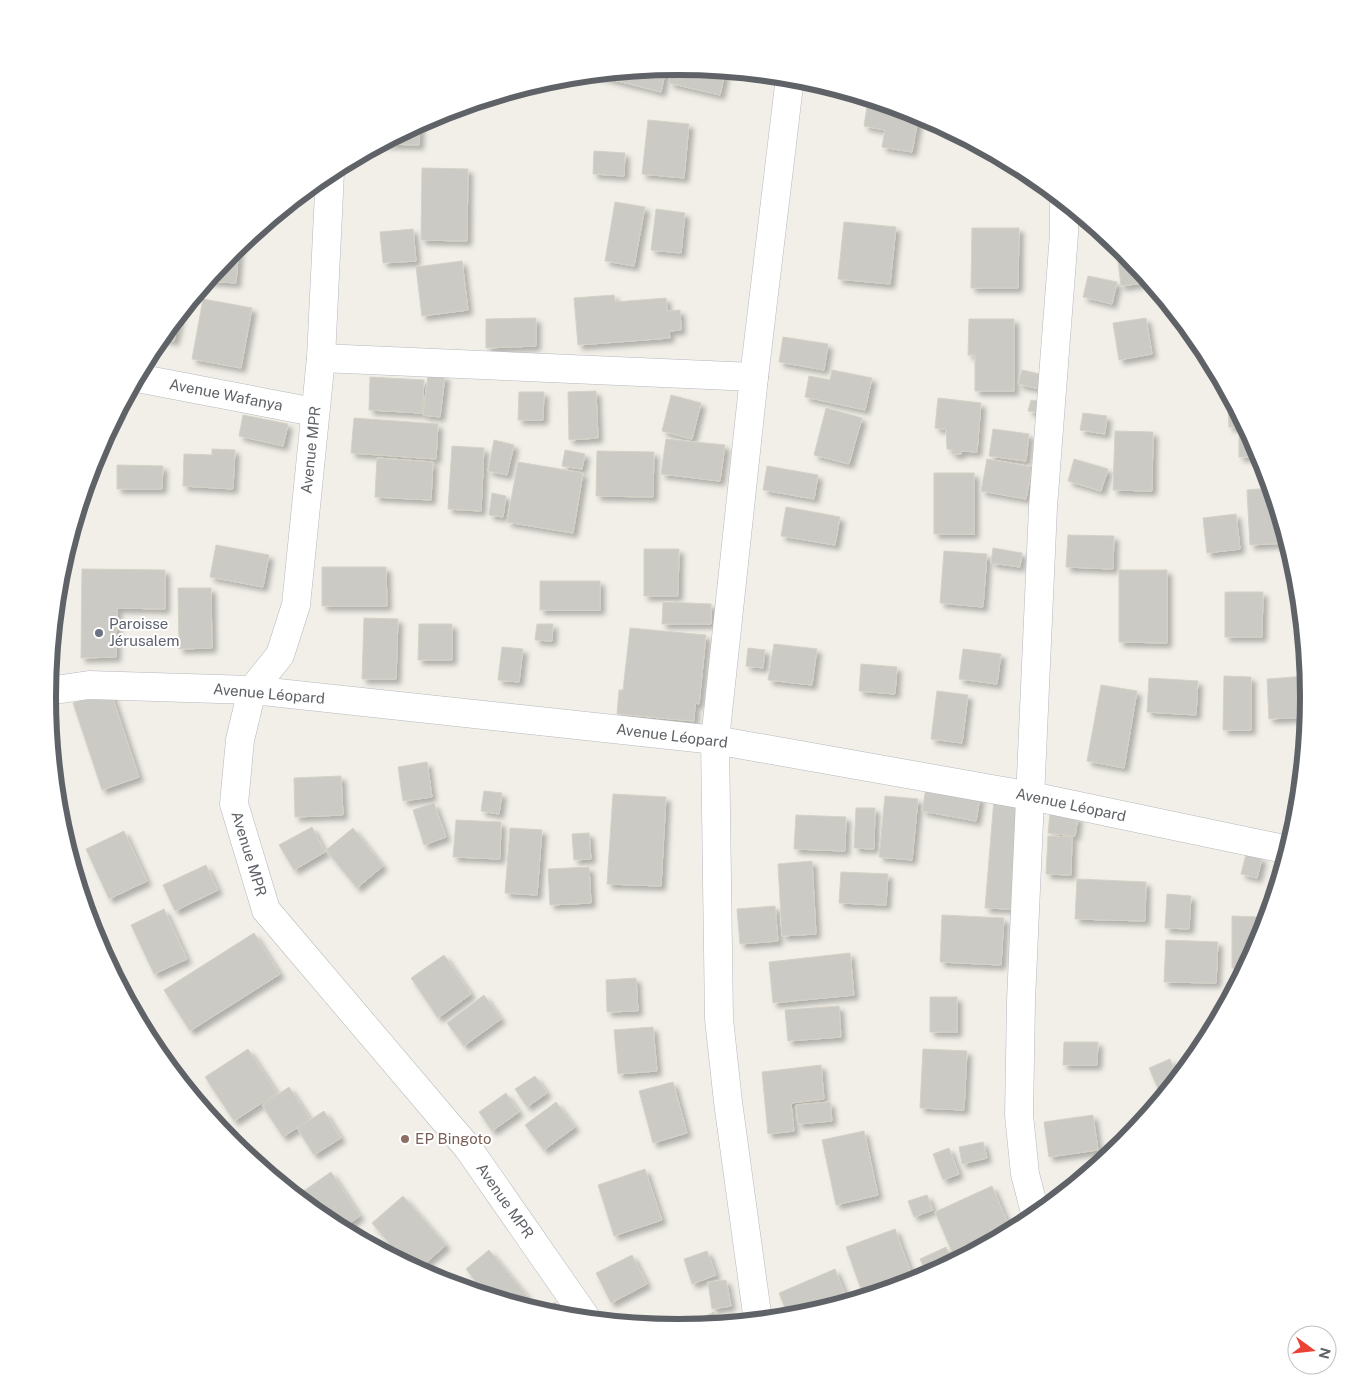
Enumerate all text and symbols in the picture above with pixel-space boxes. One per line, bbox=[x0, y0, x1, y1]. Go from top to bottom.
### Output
street label: Avenue Wafanya bbox=[168, 375, 284, 414]
street label: Avenue MPR bbox=[297, 405, 324, 495]
place label: Paroisse Jérusalem bbox=[109, 615, 179, 649]
marker: Paroisse Jérusalem bbox=[93, 627, 105, 639]
street label: Avenue Léopard bbox=[212, 680, 326, 707]
street label: Avenue Léopard bbox=[615, 720, 729, 751]
street label: Avenue Léopard bbox=[1014, 785, 1128, 824]
street label: Avenue MPR bbox=[228, 809, 270, 898]
place label: EP Bingoto bbox=[415, 1130, 491, 1147]
marker: EP Bingoto bbox=[399, 1133, 411, 1145]
street label: Avenue MPR bbox=[473, 1160, 538, 1242]
north arrow bbox=[1287, 1325, 1337, 1375]
text: N bbox=[1315, 1346, 1334, 1361]

